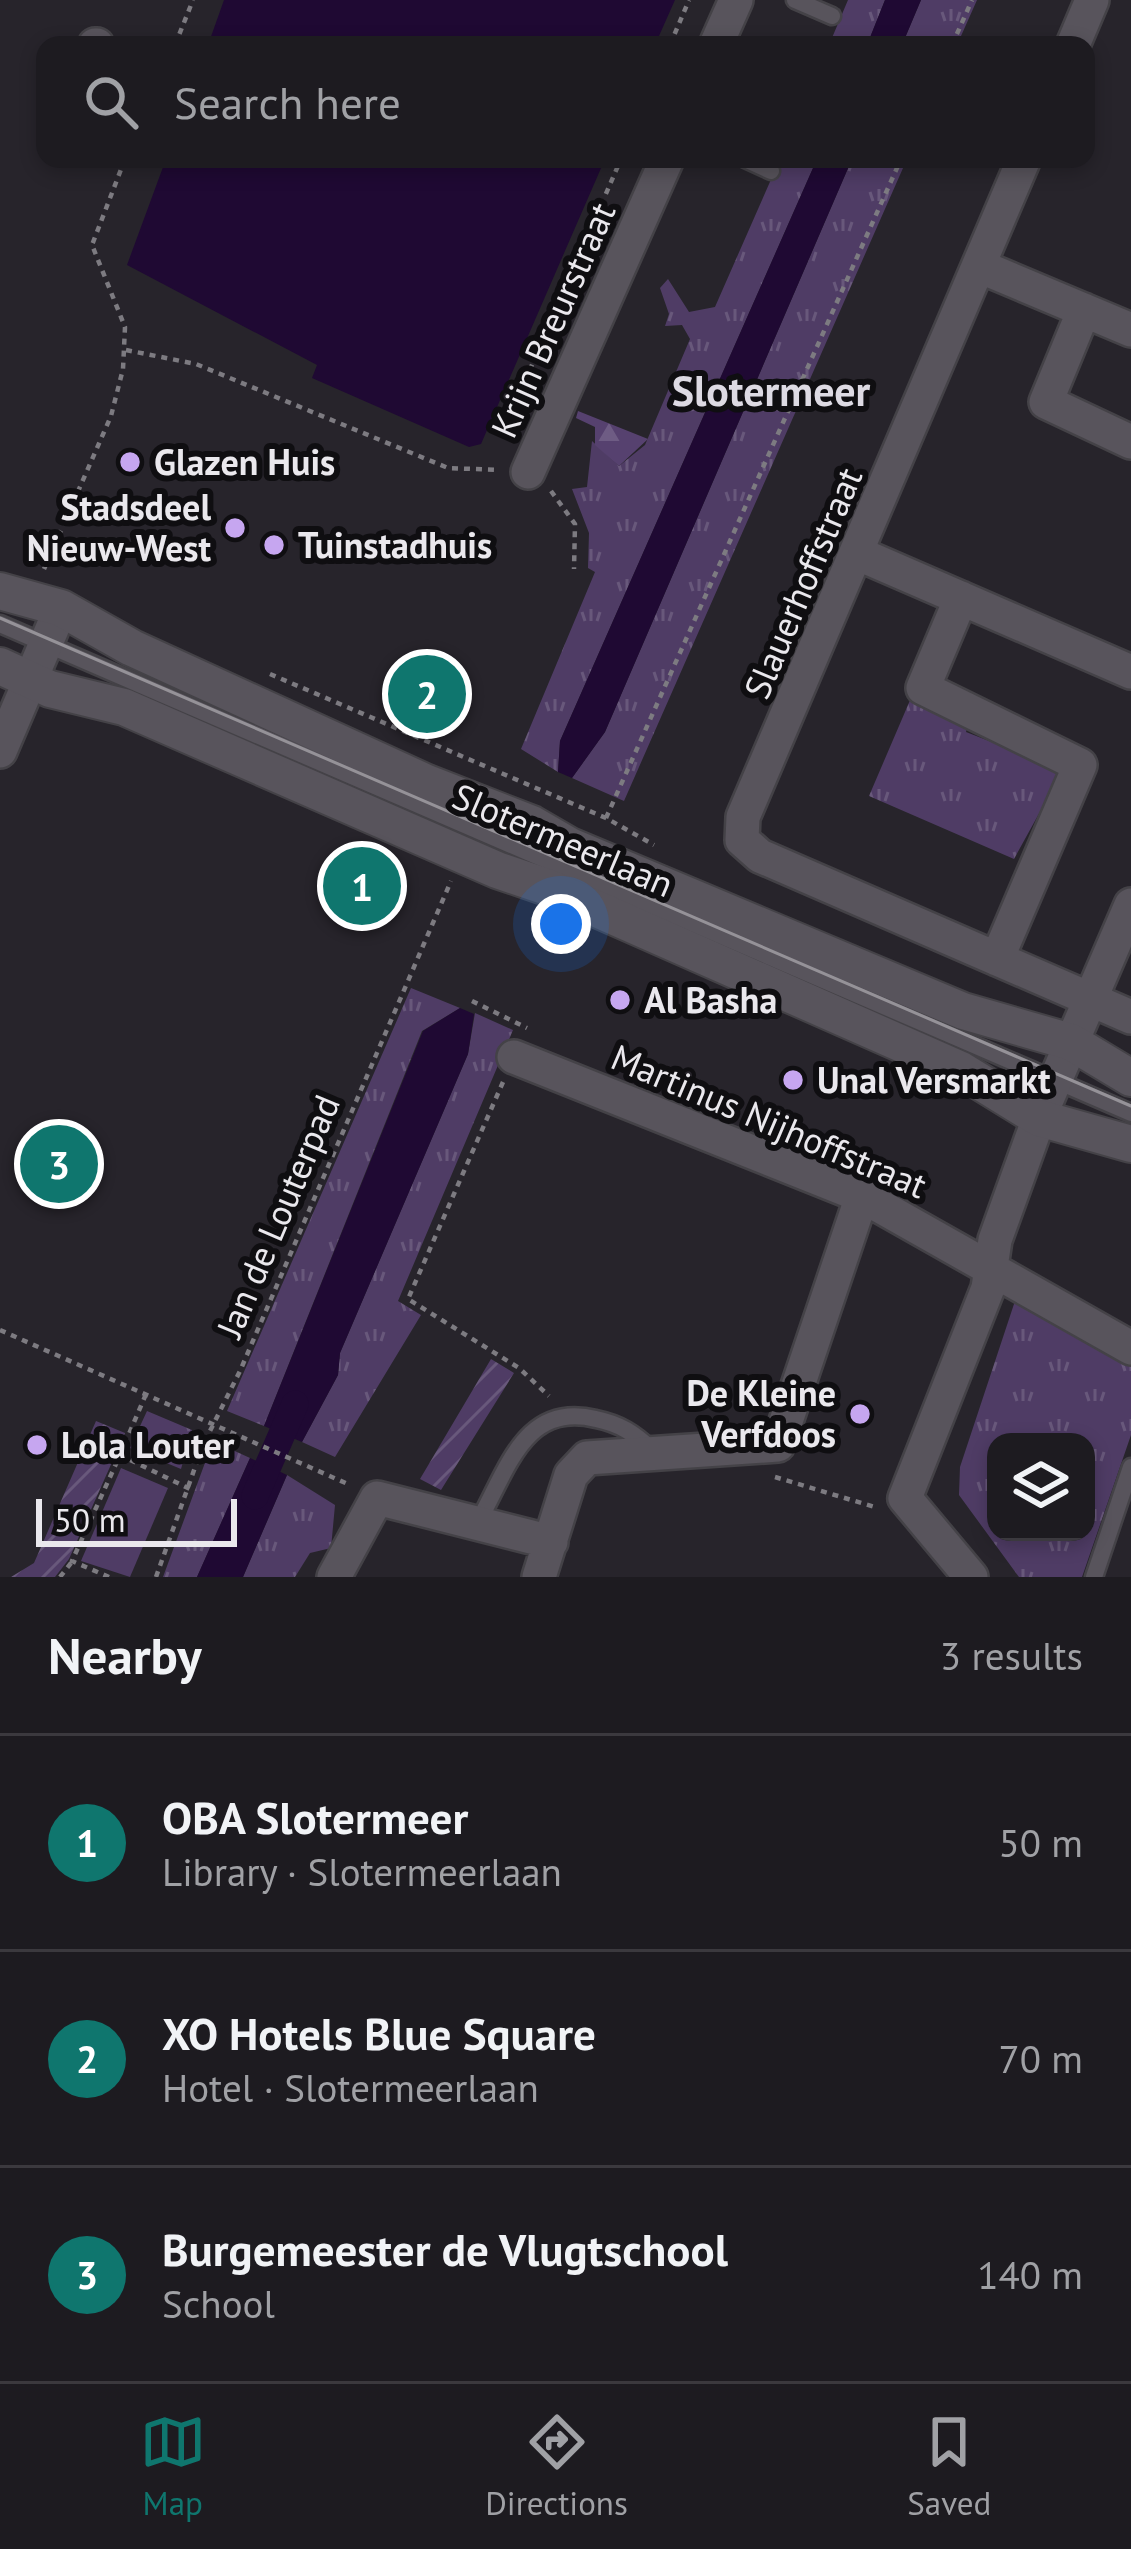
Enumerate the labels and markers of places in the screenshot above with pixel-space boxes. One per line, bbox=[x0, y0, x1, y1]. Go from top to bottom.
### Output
place label: Glazen Huis bbox=[154, 438, 335, 485]
marker: Glazen Huis bbox=[117, 449, 143, 475]
place label: Stadsdeel Nieuw-West bbox=[27, 483, 211, 571]
marker: Stadsdeel Nieuw-West bbox=[222, 515, 248, 541]
place label: Tuinstadhuis bbox=[298, 521, 492, 568]
marker: Tuinstadhuis bbox=[261, 532, 287, 558]
pin: 2 bbox=[388, 649, 466, 739]
pin: 1 bbox=[323, 841, 401, 931]
place label: Al Basha bbox=[644, 976, 777, 1023]
marker: Al Basha bbox=[607, 987, 633, 1013]
place label: Unal Versmarkt bbox=[817, 1056, 1051, 1103]
marker: Unal Versmarkt bbox=[780, 1067, 806, 1093]
pin: 3 bbox=[20, 1119, 98, 1209]
place label: De Kleine Verfdoos bbox=[687, 1369, 836, 1457]
marker: De Kleine Verfdoos bbox=[847, 1401, 873, 1427]
place label: Lola Louter bbox=[61, 1421, 235, 1468]
marker: Lola Louter bbox=[24, 1432, 50, 1458]

